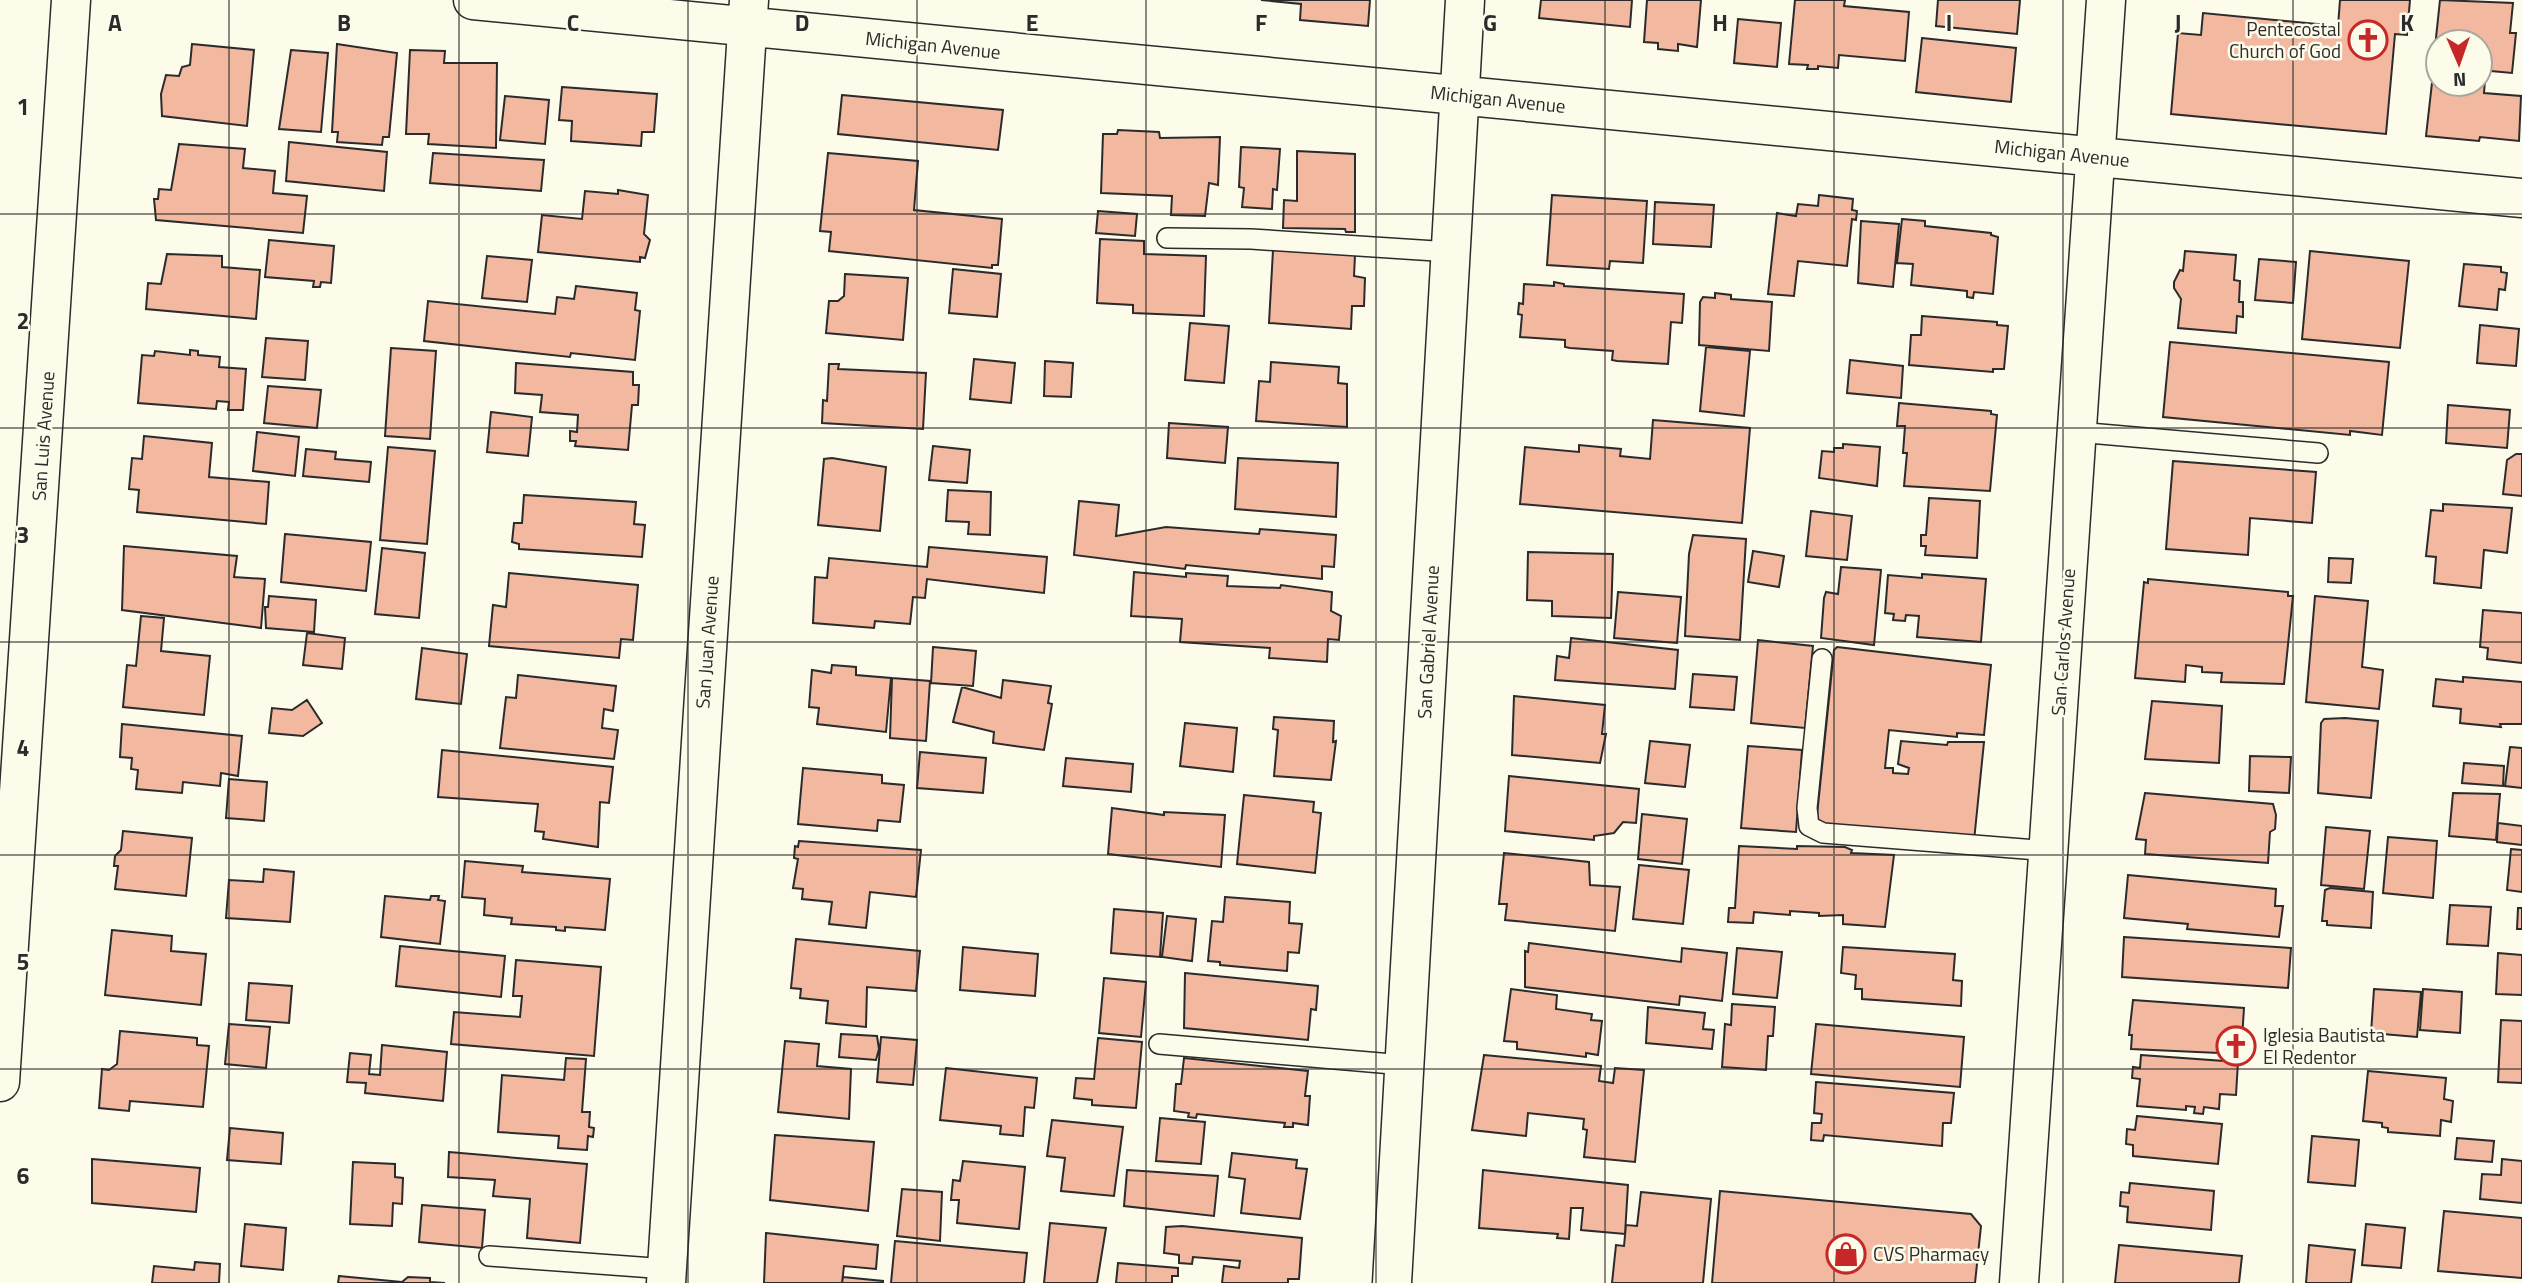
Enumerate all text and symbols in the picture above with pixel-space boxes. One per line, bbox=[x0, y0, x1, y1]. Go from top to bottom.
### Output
text: A bbox=[108, 5, 122, 40]
text: B bbox=[337, 5, 351, 40]
text: C bbox=[567, 5, 579, 40]
text: D bbox=[795, 5, 809, 40]
text: E bbox=[1026, 5, 1038, 40]
text: F bbox=[1255, 5, 1267, 40]
text: G bbox=[1483, 5, 1497, 40]
text: H bbox=[1712, 5, 1728, 40]
text: I bbox=[1946, 5, 1952, 40]
text: J bbox=[2175, 5, 2181, 40]
text: K bbox=[2400, 5, 2414, 40]
place label: Pentecostal Church of God bbox=[2229, 14, 2341, 65]
church icon: Pentecostal Church of God bbox=[2347, 19, 2389, 61]
street label: Michigan Avenue bbox=[864, 23, 1002, 66]
north arrow bbox=[2424, 28, 2494, 98]
text: N bbox=[2453, 66, 2467, 95]
street label: Michigan Avenue bbox=[1429, 77, 1567, 120]
text: 1 bbox=[17, 89, 29, 124]
street label: Michigan Avenue bbox=[1993, 131, 2131, 174]
text: 2 bbox=[17, 303, 29, 338]
street label: San Luis Avenue bbox=[24, 370, 61, 502]
text: 3 bbox=[17, 517, 29, 552]
street label: San Gabriel Avenue bbox=[1409, 564, 1446, 720]
street label: San Carlos Avenue bbox=[2043, 567, 2082, 717]
street label: San Juan Avenue bbox=[687, 575, 726, 709]
text: 4 bbox=[17, 730, 29, 765]
text: 5 bbox=[17, 944, 29, 979]
place label: Iglesia Bautista El Redentor bbox=[2263, 1020, 2386, 1071]
church icon: Iglesia Bautista El Redentor bbox=[2215, 1025, 2257, 1067]
text: 6 bbox=[17, 1158, 30, 1193]
shop icon: CVS Pharmacy bbox=[1825, 1233, 1867, 1275]
place label: CVS Pharmacy bbox=[1873, 1239, 1989, 1268]

